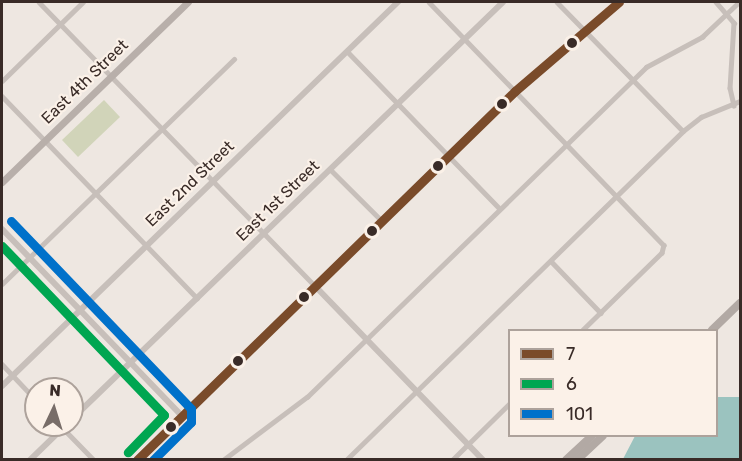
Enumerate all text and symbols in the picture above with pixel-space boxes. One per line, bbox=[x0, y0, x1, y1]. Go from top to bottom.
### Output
street label: East 4th Street bbox=[38, 36, 132, 128]
unlabelled marker bbox=[566, 37, 578, 49]
unlabelled marker bbox=[496, 98, 508, 110]
street label: East 2nd Street bbox=[142, 137, 238, 231]
street label: East 1st Street bbox=[232, 156, 324, 246]
unlabelled marker bbox=[432, 160, 444, 172]
unlabelled marker bbox=[366, 225, 378, 237]
unlabelled marker bbox=[298, 291, 310, 303]
legend bbox=[508, 329, 718, 437]
text: 7 bbox=[566, 343, 575, 365]
unlabelled marker bbox=[232, 355, 244, 367]
text: 6 bbox=[566, 373, 577, 395]
north arrow bbox=[24, 377, 84, 437]
text: N bbox=[49, 381, 62, 400]
text: 101 bbox=[566, 403, 593, 425]
unlabelled marker bbox=[165, 421, 177, 433]

